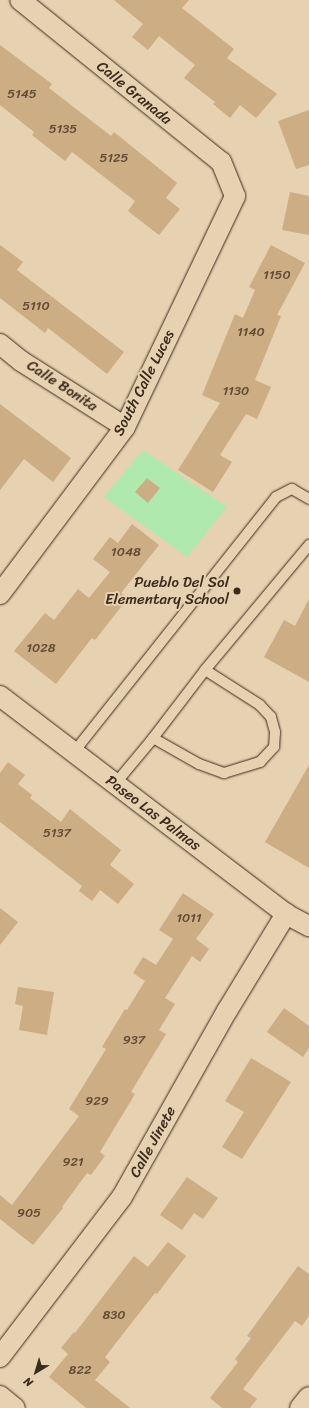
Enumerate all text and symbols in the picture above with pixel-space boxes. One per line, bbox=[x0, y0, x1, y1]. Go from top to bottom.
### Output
street label: Calle Granada bbox=[93, 57, 175, 129]
house number: 5145 bbox=[7, 86, 37, 102]
house number: 5135 bbox=[49, 121, 77, 137]
house number: 5125 bbox=[100, 150, 128, 166]
house number: 1150 bbox=[263, 267, 291, 283]
house number: 5110 bbox=[22, 298, 50, 314]
house number: 1140 bbox=[237, 324, 265, 340]
street label: South Calle Luces bbox=[109, 327, 179, 439]
street label: Calle Bonita bbox=[23, 357, 101, 415]
house number: 1130 bbox=[223, 383, 249, 399]
house number: 1048 bbox=[111, 544, 141, 560]
place label: Pueblo Del Sol Elementary School bbox=[105, 573, 229, 608]
marker: Pueblo Del Sol Elementary School bbox=[232, 586, 242, 596]
house number: 1028 bbox=[26, 640, 56, 656]
street label: Paseo Las Palmas bbox=[102, 772, 204, 854]
house number: 5137 bbox=[43, 825, 71, 841]
house number: 1011 bbox=[177, 910, 201, 926]
house number: 937 bbox=[123, 1032, 145, 1048]
house number: 929 bbox=[85, 1093, 109, 1109]
street label: Calle Jinete bbox=[126, 1104, 180, 1180]
house number: 921 bbox=[62, 1154, 84, 1170]
house number: 905 bbox=[17, 1205, 41, 1221]
house number: 830 bbox=[102, 1307, 126, 1323]
north arrow bbox=[16, 1352, 56, 1392]
house number: 822 bbox=[69, 1362, 91, 1378]
text: N bbox=[19, 1372, 37, 1392]

